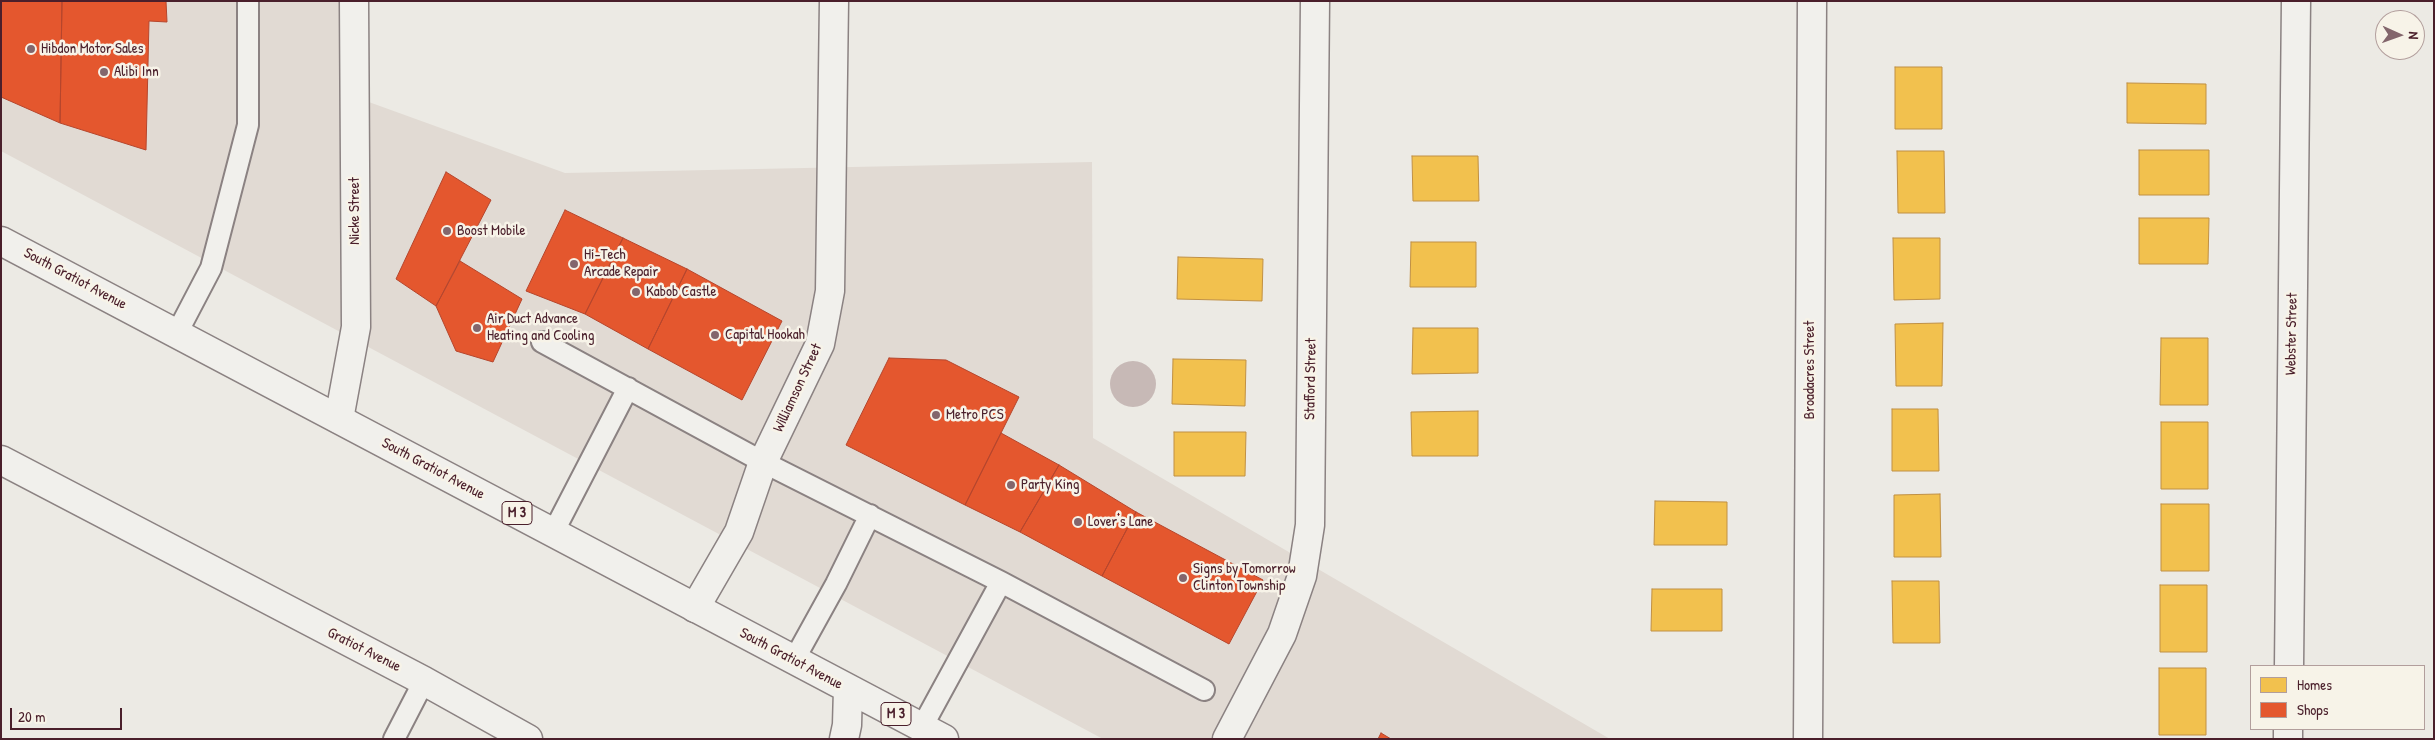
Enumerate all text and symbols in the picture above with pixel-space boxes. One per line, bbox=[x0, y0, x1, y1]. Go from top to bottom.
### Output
north arrow bbox=[2375, 10, 2425, 60]
text: N bbox=[2405, 31, 2424, 40]
place label: Hibdon Motor Sales bbox=[41, 40, 144, 58]
marker: Hibdon Motor Sales bbox=[25, 43, 37, 55]
place label: Alibi Inn bbox=[114, 63, 159, 81]
marker: Alibi Inn bbox=[98, 66, 110, 78]
street label: Nicke Street bbox=[346, 177, 364, 245]
place label: Boost Mobile bbox=[457, 222, 526, 240]
marker: Boost Mobile bbox=[441, 225, 453, 237]
street label: South Gratiot Avenue bbox=[20, 244, 130, 314]
place label: Hi-Tech Arcade Repair bbox=[584, 246, 658, 281]
marker: Hi-Tech Arcade Repair bbox=[568, 258, 580, 270]
place label: Kabob Castle bbox=[646, 283, 717, 301]
marker: Kabob Castle bbox=[630, 286, 642, 298]
street label: Webster Street bbox=[2282, 293, 2302, 375]
place label: Air Duct Advance Heating and Cooling bbox=[487, 310, 594, 345]
street label: Broadacres Street bbox=[1801, 321, 1819, 419]
marker: Air Duct Advance Heating and Cooling bbox=[471, 322, 483, 334]
place label: Capital Hookah bbox=[725, 326, 805, 344]
marker: Capital Hookah bbox=[709, 329, 721, 341]
street label: Stafford Street bbox=[1301, 338, 1321, 420]
street label: Williamson Street bbox=[770, 341, 826, 435]
place label: Metro PCS bbox=[946, 406, 1004, 424]
marker: Metro PCS bbox=[930, 409, 942, 421]
street label: South Gratiot Avenue bbox=[378, 434, 488, 504]
place label: Party King bbox=[1021, 476, 1079, 494]
marker: Party King bbox=[1005, 479, 1017, 491]
road number: M 3 bbox=[502, 502, 532, 524]
place label: Lover's Lane bbox=[1088, 513, 1153, 531]
marker: Lover's Lane bbox=[1072, 516, 1084, 528]
place label: Signs by Tomorrow Clinton Township bbox=[1193, 560, 1296, 595]
marker: Signs by Tomorrow Clinton Township bbox=[1177, 572, 1189, 584]
street label: Gratiot Avenue bbox=[324, 624, 404, 676]
street label: South Gratiot Avenue bbox=[736, 624, 846, 694]
legend bbox=[2250, 665, 2425, 730]
text: Homes bbox=[2297, 674, 2332, 695]
scale bar bbox=[12, 698, 125, 730]
text: Shops bbox=[2297, 699, 2328, 720]
road number: M 3 bbox=[881, 702, 911, 726]
text: 20 m bbox=[18, 706, 45, 727]

